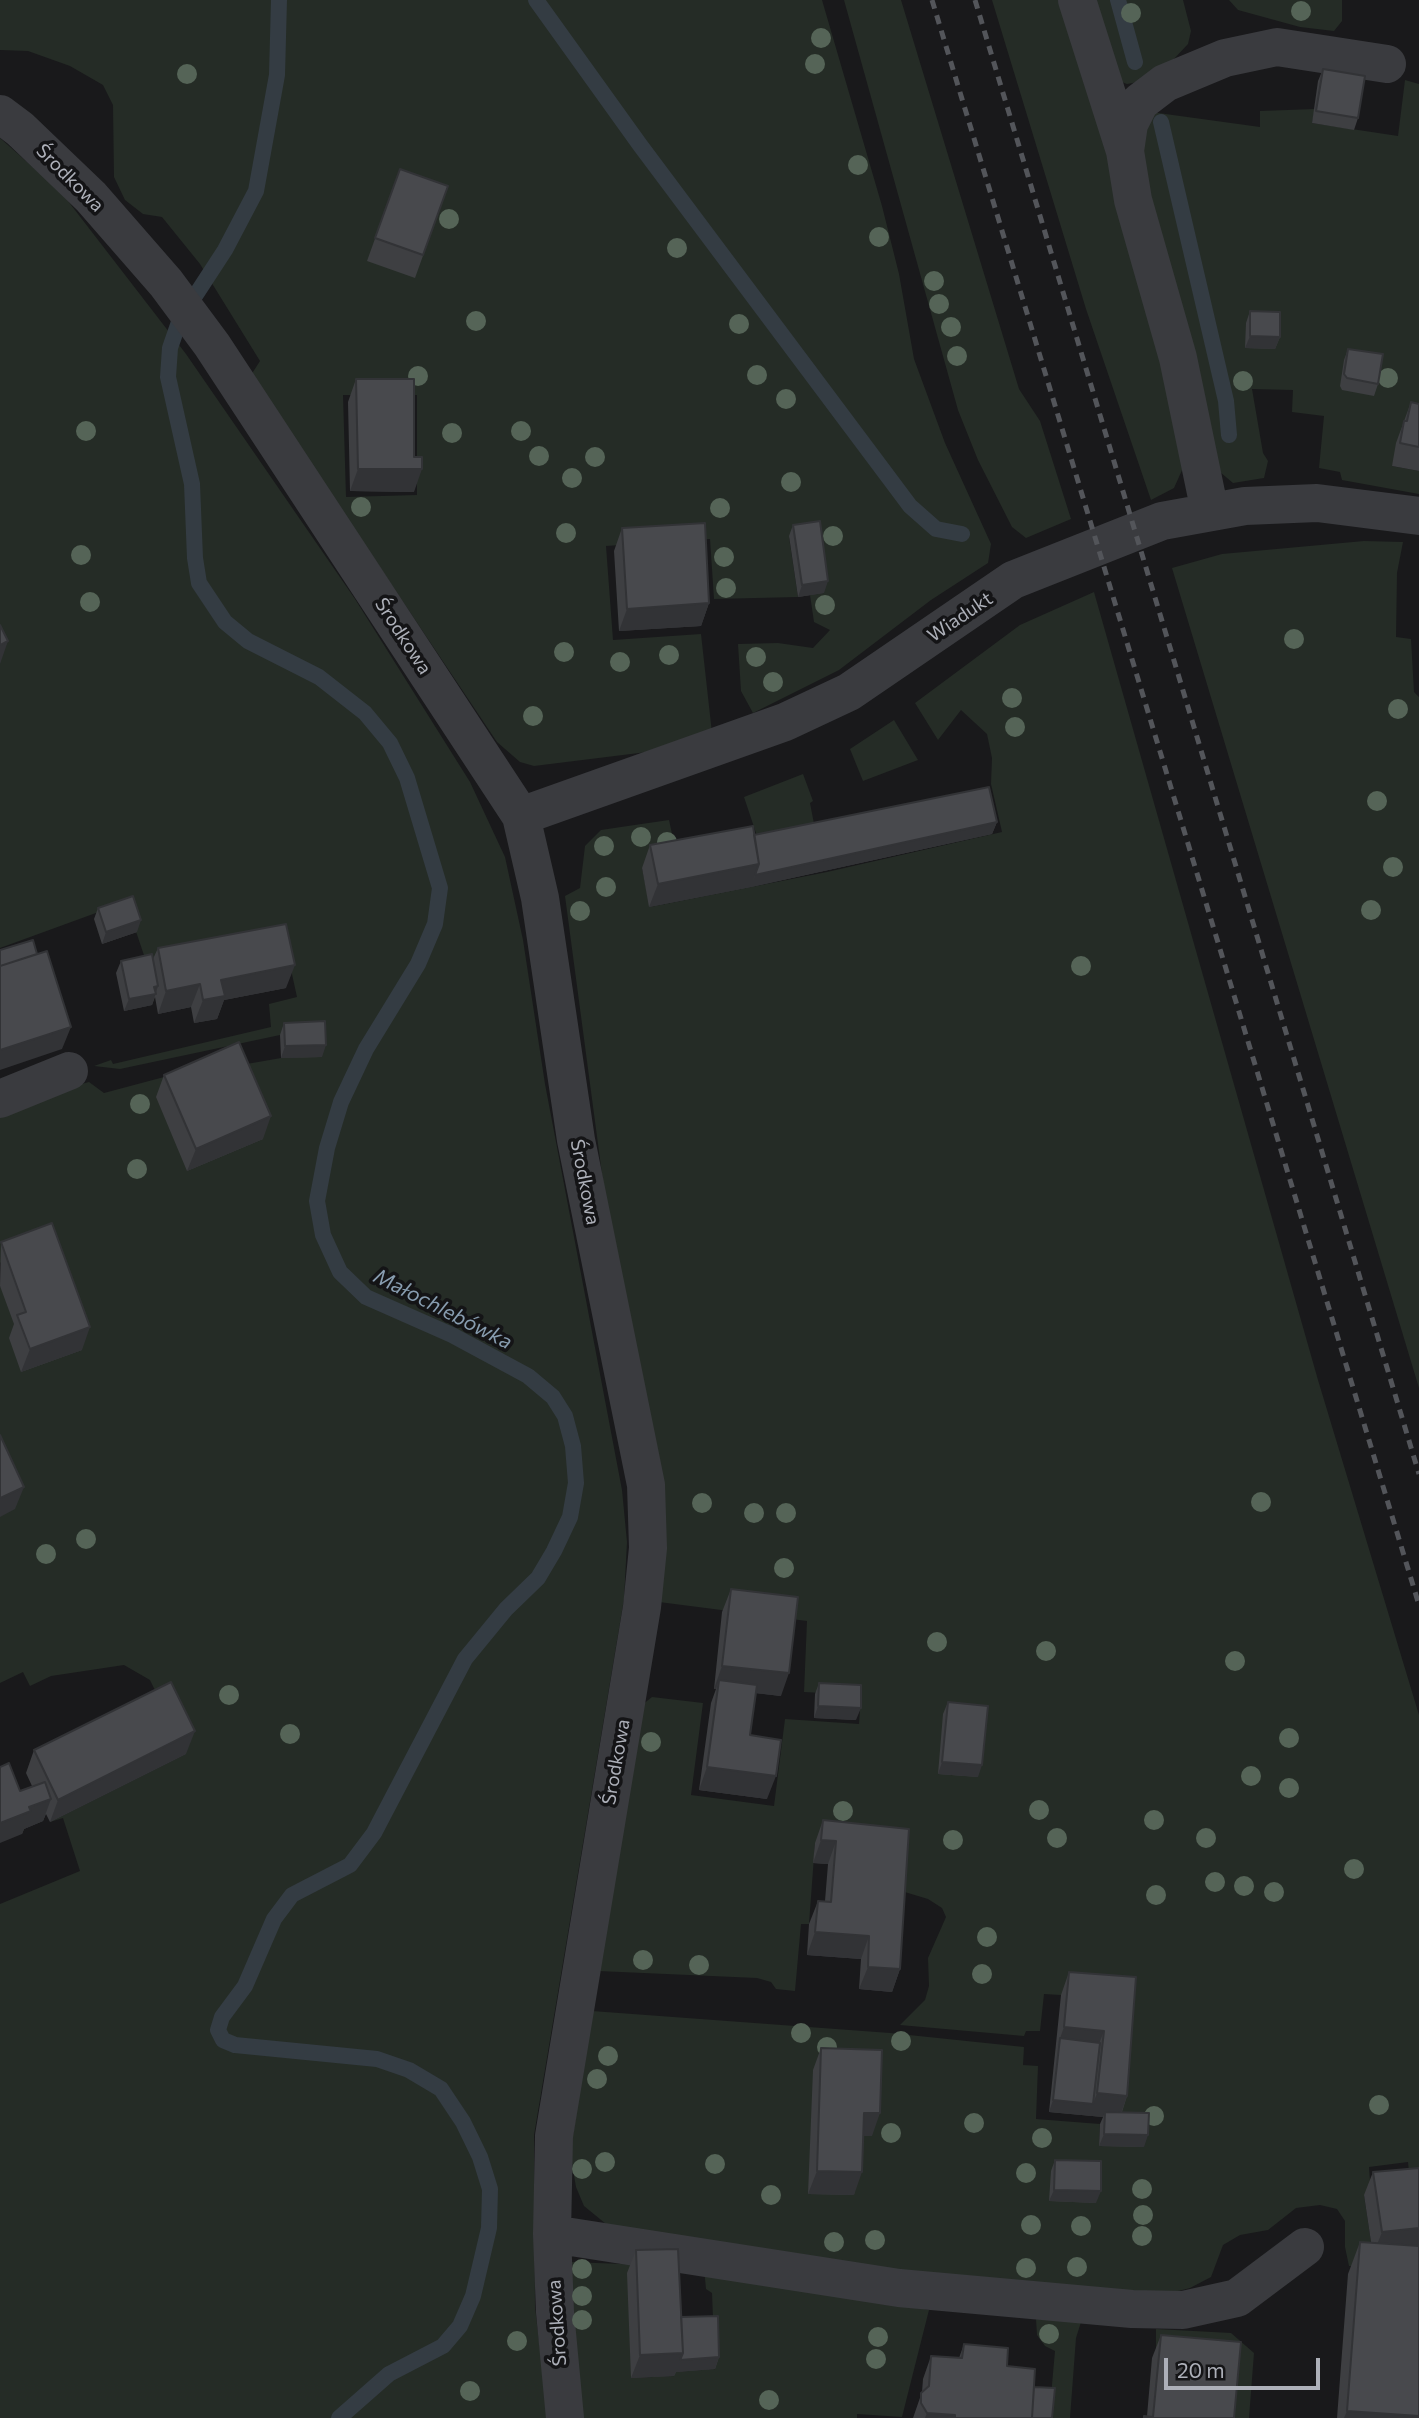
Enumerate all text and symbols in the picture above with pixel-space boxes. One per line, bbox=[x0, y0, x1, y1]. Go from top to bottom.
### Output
street label: Środkowa bbox=[31, 139, 109, 217]
street label: Wiadukt bbox=[923, 587, 997, 647]
street label: Środkowa bbox=[370, 593, 436, 679]
street label: Środkowa bbox=[566, 1137, 604, 1227]
water label: Małochlebówka bbox=[370, 1263, 516, 1355]
street label: Środkowa bbox=[597, 1717, 635, 1807]
street label: Środkowa bbox=[543, 2279, 571, 2367]
scale bar bbox=[1167, 2344, 1323, 2388]
text: 20 m bbox=[1177, 2357, 1225, 2382]

